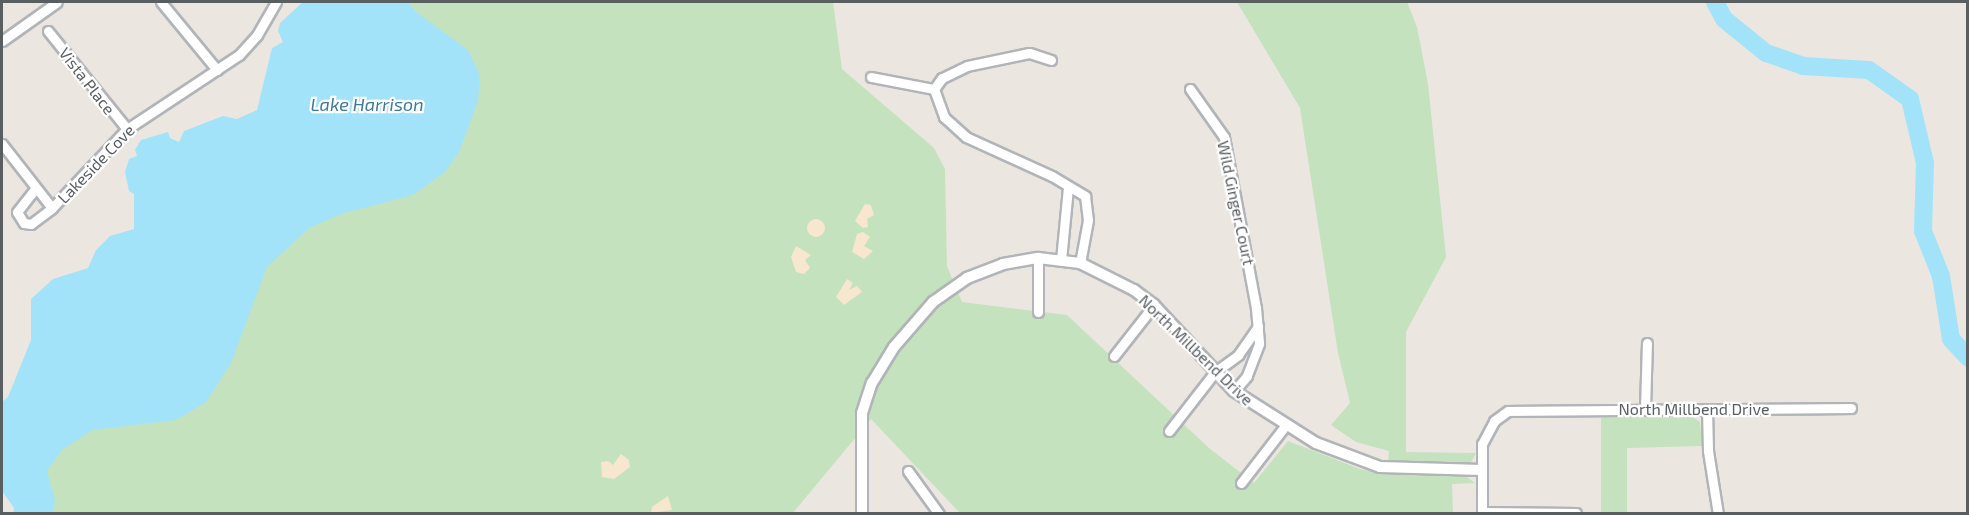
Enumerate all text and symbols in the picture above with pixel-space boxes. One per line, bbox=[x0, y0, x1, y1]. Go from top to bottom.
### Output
street label: Vista Place bbox=[55, 44, 119, 118]
water label: Lake Harrison bbox=[310, 93, 424, 115]
street label: Lakeside Cove bbox=[54, 121, 138, 207]
street label: Wild Ginger Court bbox=[1213, 139, 1259, 267]
street label: North Millbend Drive bbox=[1135, 291, 1257, 409]
street label: North Millbend Drive bbox=[1619, 399, 1769, 419]

